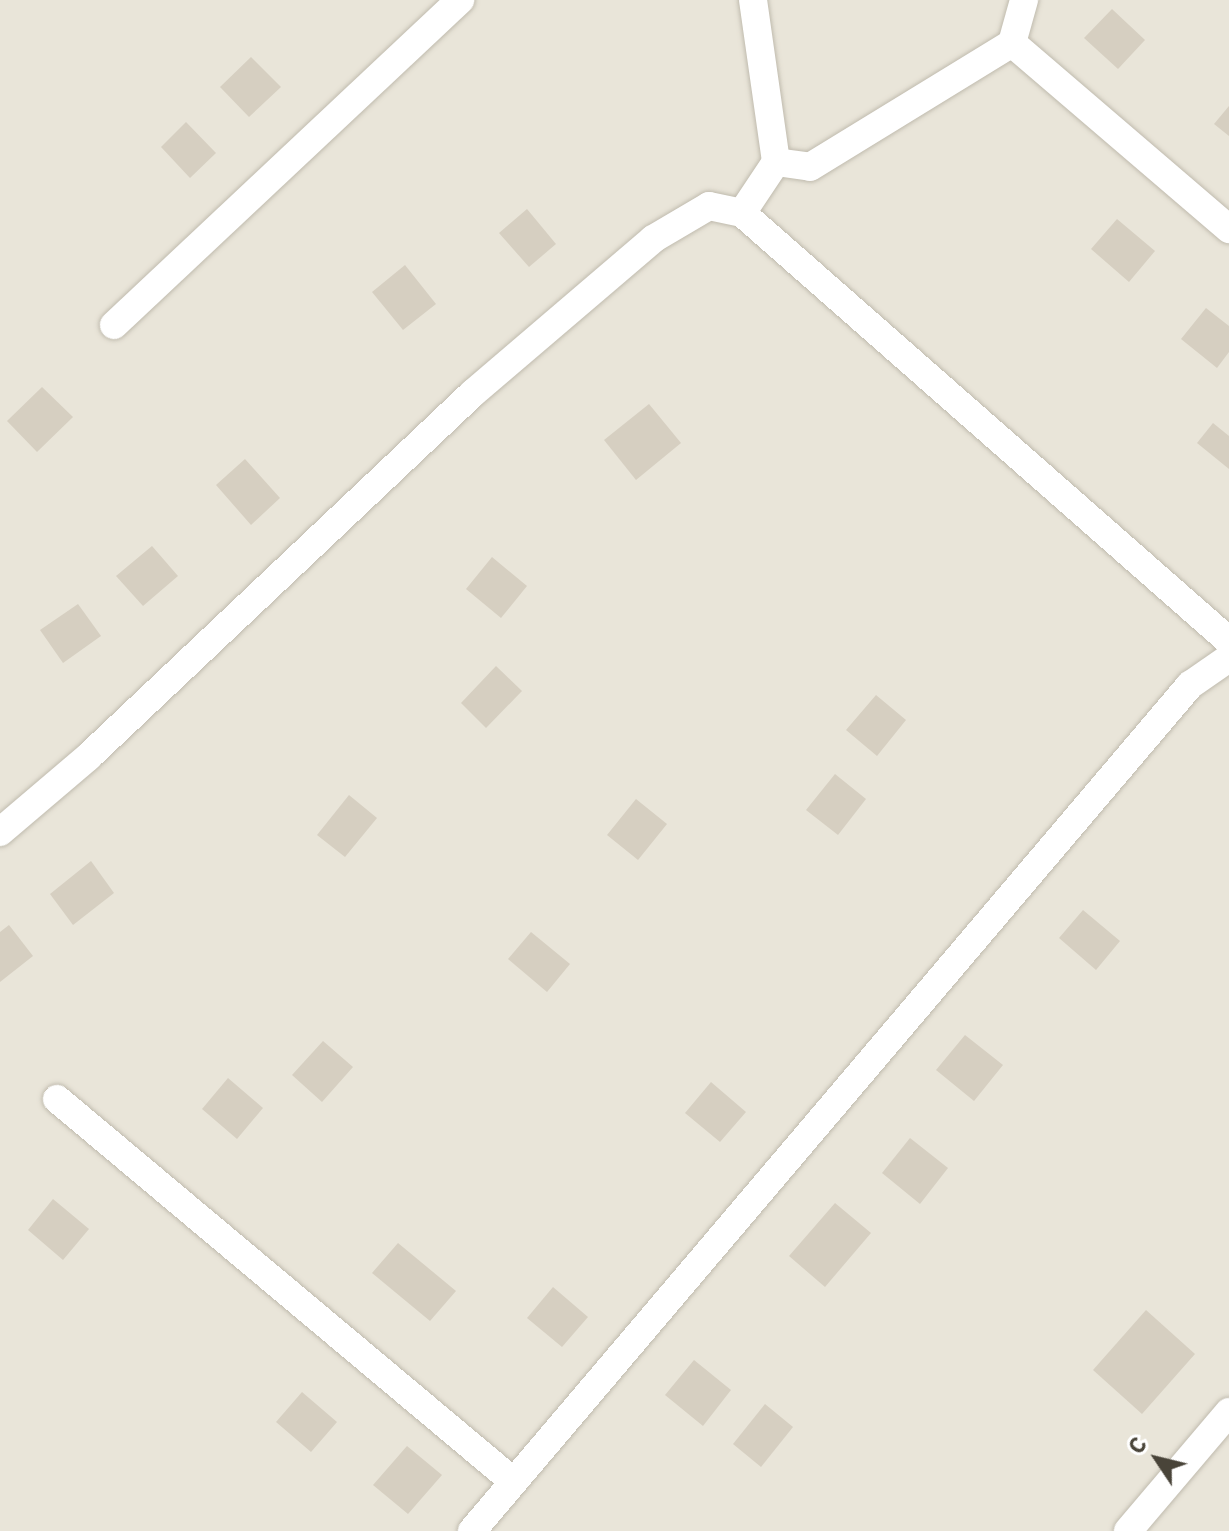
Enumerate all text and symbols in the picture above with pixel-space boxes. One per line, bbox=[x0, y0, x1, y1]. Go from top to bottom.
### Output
north arrow bbox=[1117, 1419, 1197, 1499]
text: С bbox=[1121, 1431, 1153, 1459]

